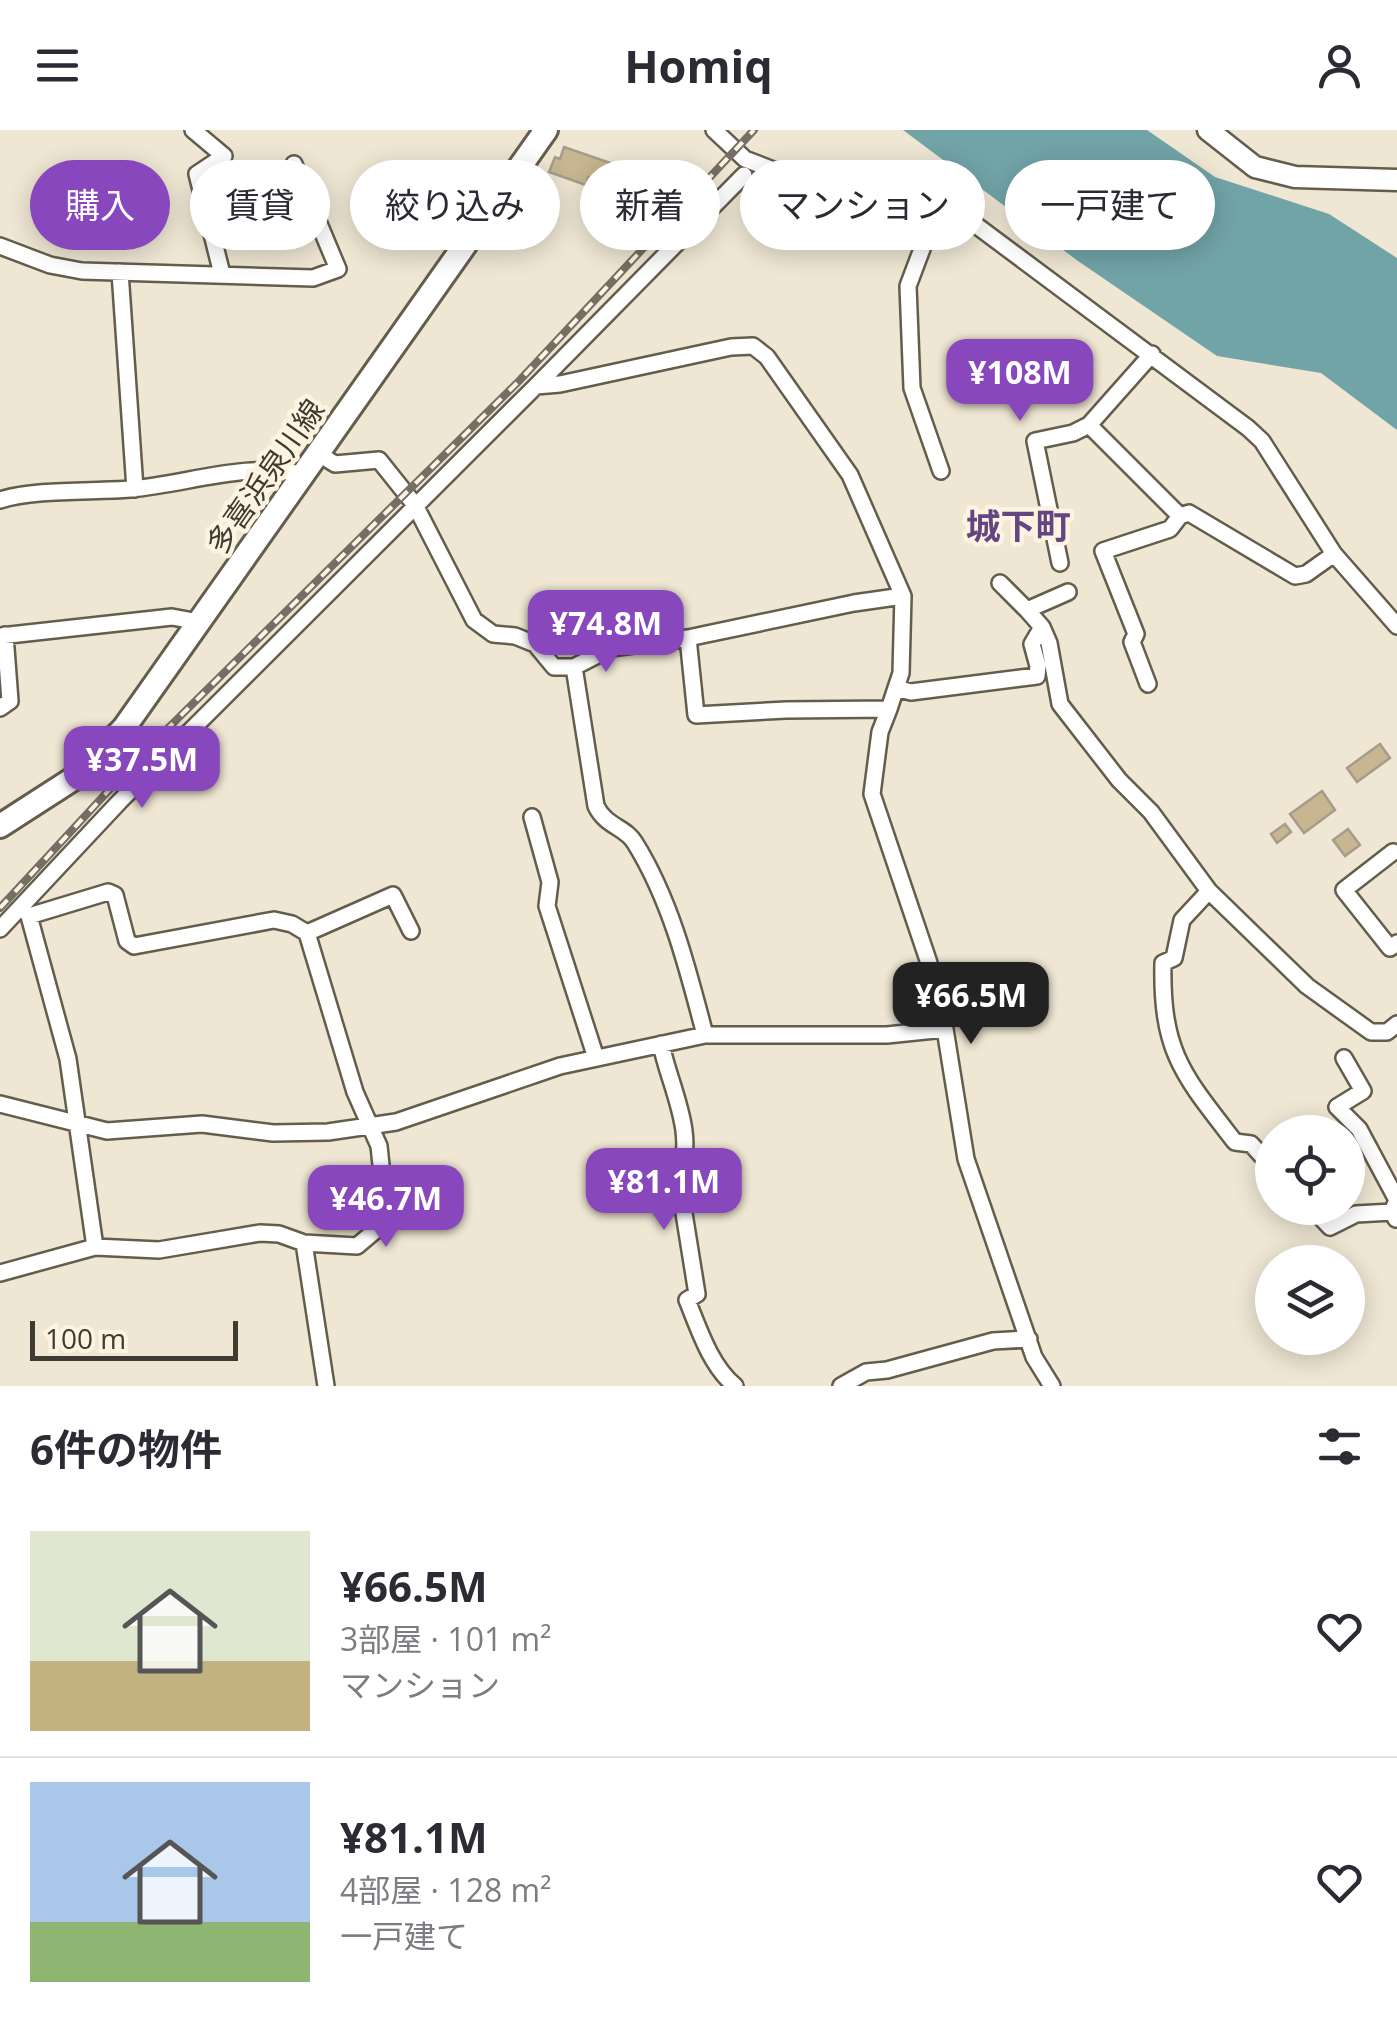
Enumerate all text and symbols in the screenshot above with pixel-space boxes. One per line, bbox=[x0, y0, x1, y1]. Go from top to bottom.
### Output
text: Homiq bbox=[624, 35, 773, 96]
icon: menu bbox=[30, 38, 85, 93]
icon: person bbox=[1312, 38, 1367, 93]
chip: 購入 bbox=[30, 160, 170, 250]
chip: 賃貸 bbox=[190, 160, 330, 250]
chip: 絞り込み bbox=[350, 160, 560, 250]
chip: 新着 bbox=[580, 160, 720, 250]
chip: マンション bbox=[740, 160, 985, 250]
chip: 一戸建て bbox=[1005, 160, 1215, 250]
pin: ¥108M bbox=[950, 339, 1090, 424]
text: ¥108M bbox=[968, 350, 1072, 393]
street label: 多喜浜泉川線 bbox=[196, 391, 333, 562]
district label: 城下町 bbox=[965, 502, 1071, 549]
pin: ¥74.8M bbox=[525, 590, 687, 675]
text: ¥74.8M bbox=[550, 601, 662, 644]
pin: ¥37.5M bbox=[61, 726, 223, 811]
text: ¥37.5M bbox=[86, 737, 198, 780]
pin: ¥66.5M bbox=[890, 962, 1052, 1047]
text: ¥66.5M bbox=[915, 973, 1027, 1016]
map controls bbox=[1255, 1115, 1365, 1355]
button: locate bbox=[1255, 1115, 1365, 1225]
pin: ¥81.1M bbox=[583, 1148, 745, 1233]
text: ¥81.1M bbox=[608, 1159, 720, 1202]
pin: ¥46.7M bbox=[305, 1165, 467, 1250]
text: ¥46.7M bbox=[330, 1176, 442, 1219]
button: layers bbox=[1255, 1245, 1365, 1355]
scale bar bbox=[30, 1316, 238, 1360]
text: 100 m bbox=[45, 1319, 126, 1357]
icon: filters bbox=[1312, 1419, 1367, 1474]
text: 6件の物件 bbox=[30, 1420, 222, 1477]
text: ¥66.5M bbox=[340, 1557, 488, 1614]
icon: home bbox=[110, 1571, 230, 1691]
icon: heart bbox=[1312, 1604, 1367, 1659]
text: 3部屋 · 101 m² bbox=[340, 1617, 551, 1660]
text: マンション bbox=[340, 1663, 500, 1706]
text: ¥81.1M bbox=[340, 1808, 488, 1865]
icon: home bbox=[110, 1822, 230, 1942]
icon: heart bbox=[1312, 1855, 1367, 1910]
text: 4部屋 · 128 m² bbox=[340, 1868, 551, 1911]
text: 一戸建て bbox=[340, 1914, 468, 1957]

